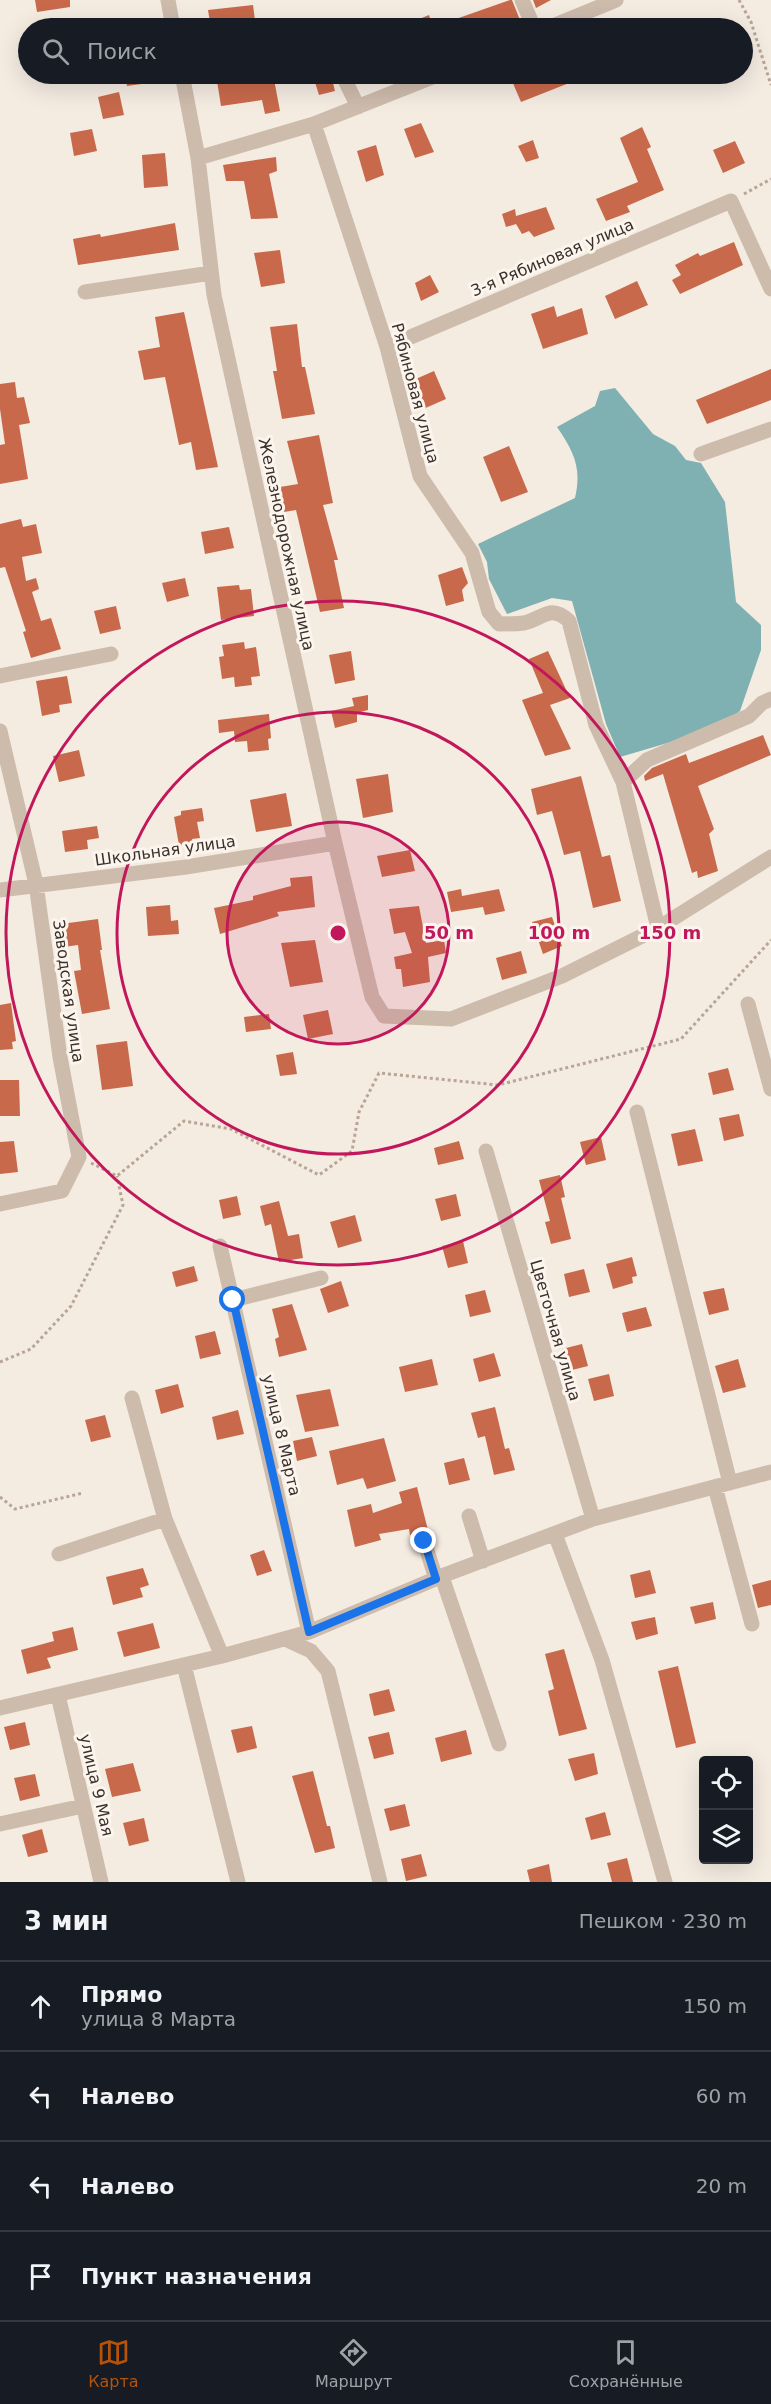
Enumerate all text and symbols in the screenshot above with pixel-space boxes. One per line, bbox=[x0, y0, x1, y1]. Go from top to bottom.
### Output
search box bbox=[18, 18, 753, 84]
icon: search bbox=[39, 35, 72, 68]
text: Поиск bbox=[87, 39, 157, 64]
street label: 3-я Рябиновая улица bbox=[468, 214, 637, 300]
street label: Рябиновая улица bbox=[388, 321, 443, 465]
street label: Железнодорожная улица bbox=[255, 436, 318, 652]
street label: Школьная улица bbox=[93, 831, 237, 870]
street label: Заводская улица bbox=[49, 918, 88, 1064]
text: 50 m bbox=[424, 922, 474, 943]
text: 100 m bbox=[528, 922, 590, 943]
text: 150 m bbox=[639, 922, 701, 943]
centre of rings bbox=[328, 923, 348, 943]
street label: Цветочная улица bbox=[526, 1257, 585, 1403]
route start bbox=[219, 1286, 245, 1312]
street label: улица 8 Марта bbox=[258, 1373, 305, 1498]
route end bbox=[410, 1527, 436, 1553]
street label: улица 9 Мая bbox=[76, 1732, 118, 1838]
map controls bbox=[699, 1756, 753, 1864]
button: locate bbox=[699, 1756, 753, 1810]
button: layers bbox=[699, 1810, 753, 1864]
text: 3 мин bbox=[24, 1906, 109, 1936]
text: Пешком · 230 m bbox=[579, 1909, 747, 1933]
text: Прямо bbox=[81, 1982, 162, 2007]
icon: ahead bbox=[24, 1990, 57, 2023]
text: 150 m bbox=[683, 1994, 747, 2018]
text: улица 8 Марта bbox=[81, 2007, 236, 2031]
icon: left bbox=[24, 2080, 57, 2113]
text: Налево bbox=[81, 2084, 174, 2109]
text: 60 m bbox=[696, 2084, 747, 2108]
icon: left bbox=[24, 2170, 57, 2203]
text: Налево bbox=[81, 2174, 174, 2199]
text: 20 m bbox=[696, 2174, 747, 2198]
icon: arrive bbox=[24, 2260, 57, 2293]
text: Пункт назначения bbox=[81, 2264, 312, 2289]
tab: Карта bbox=[88, 2336, 139, 2391]
tab: Маршрут bbox=[315, 2336, 392, 2391]
tab: Сохранённые bbox=[569, 2336, 683, 2391]

